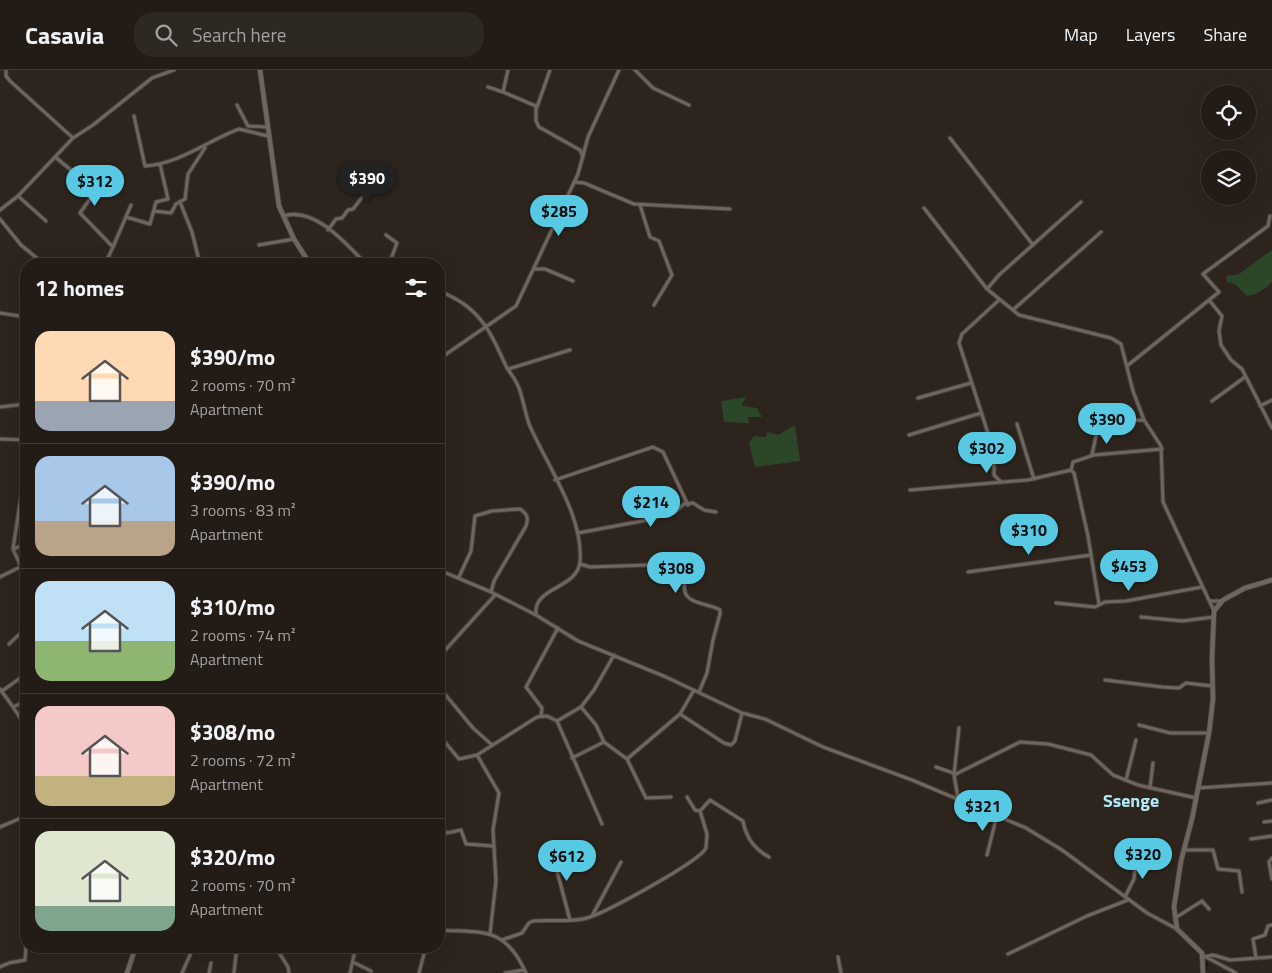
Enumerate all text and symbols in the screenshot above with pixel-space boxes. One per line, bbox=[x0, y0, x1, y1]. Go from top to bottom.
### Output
search box bbox=[134, 12, 484, 57]
text: Casavia bbox=[25, 17, 104, 53]
text: Search here bbox=[192, 20, 286, 49]
icon: search bbox=[152, 21, 180, 49]
text: Map bbox=[1064, 21, 1098, 48]
text: Layers bbox=[1126, 21, 1175, 48]
text: Share bbox=[1203, 21, 1247, 48]
map controls bbox=[1201, 85, 1256, 205]
button: locate bbox=[1201, 85, 1256, 140]
button: layers bbox=[1201, 150, 1256, 205]
pin: $390 bbox=[337, 162, 397, 204]
pin: $312 bbox=[65, 164, 125, 207]
text: $390 bbox=[349, 166, 385, 190]
text: $312 bbox=[77, 169, 113, 193]
pin: $285 bbox=[529, 194, 589, 237]
text: $285 bbox=[541, 199, 577, 223]
text: 12 homes bbox=[35, 272, 124, 304]
icon: filters bbox=[402, 274, 430, 302]
text: $390/mo bbox=[190, 341, 275, 373]
icon: home bbox=[75, 351, 135, 411]
text: 2 rooms · 70 m² bbox=[190, 373, 295, 397]
text: Apartment bbox=[190, 397, 263, 421]
pin: $390 bbox=[1077, 402, 1137, 445]
text: $390 bbox=[1089, 407, 1125, 431]
pin: $302 bbox=[957, 432, 1017, 474]
text: $302 bbox=[969, 436, 1005, 460]
text: $390/mo bbox=[190, 466, 275, 498]
icon: home bbox=[75, 476, 135, 536]
pin: $214 bbox=[621, 486, 681, 528]
text: $214 bbox=[633, 490, 669, 514]
text: 3 rooms · 83 m² bbox=[190, 498, 295, 522]
pin: $310 bbox=[999, 514, 1059, 556]
text: $310 bbox=[1011, 518, 1047, 542]
text: Apartment bbox=[190, 522, 263, 546]
pin: $453 bbox=[1099, 550, 1159, 592]
pin: $308 bbox=[646, 552, 706, 594]
text: $453 bbox=[1111, 554, 1147, 578]
text: $308 bbox=[658, 556, 694, 580]
text: $310/mo bbox=[190, 591, 275, 623]
icon: home bbox=[75, 601, 135, 661]
text: 2 rooms · 74 m² bbox=[190, 623, 295, 647]
text: Apartment bbox=[190, 647, 263, 671]
text: $308/mo bbox=[190, 716, 275, 748]
icon: home bbox=[75, 726, 135, 786]
text: 2 rooms · 72 m² bbox=[190, 748, 295, 772]
text: Apartment bbox=[190, 772, 263, 796]
district label: Ssenge bbox=[1103, 787, 1159, 814]
pin: $321 bbox=[953, 790, 1013, 832]
text: $321 bbox=[965, 794, 1001, 818]
pin: $320 bbox=[1113, 838, 1173, 880]
pin: $612 bbox=[537, 840, 597, 882]
text: $320/mo bbox=[190, 841, 275, 873]
text: $320 bbox=[1125, 842, 1161, 866]
text: $612 bbox=[549, 844, 585, 868]
icon: home bbox=[75, 851, 135, 911]
text: 2 rooms · 70 m² bbox=[190, 873, 295, 897]
text: Apartment bbox=[190, 897, 263, 921]

